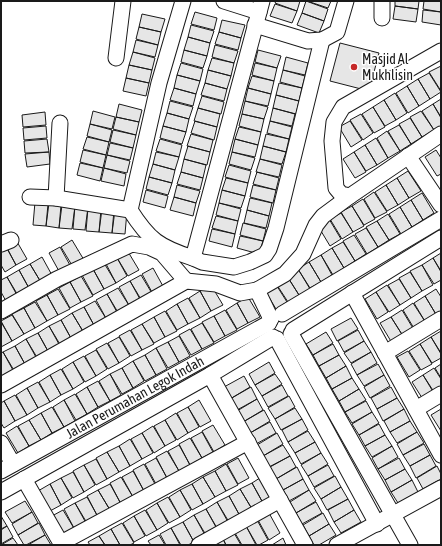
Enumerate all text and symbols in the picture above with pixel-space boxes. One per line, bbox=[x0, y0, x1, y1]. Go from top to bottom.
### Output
place label: Masjid Al Mukhlisin bbox=[362, 51, 413, 83]
marker: Masjid Al Mukhlisin bbox=[349, 62, 359, 72]
street label: Jalan Perumahan Legok Indah bbox=[63, 353, 207, 442]

